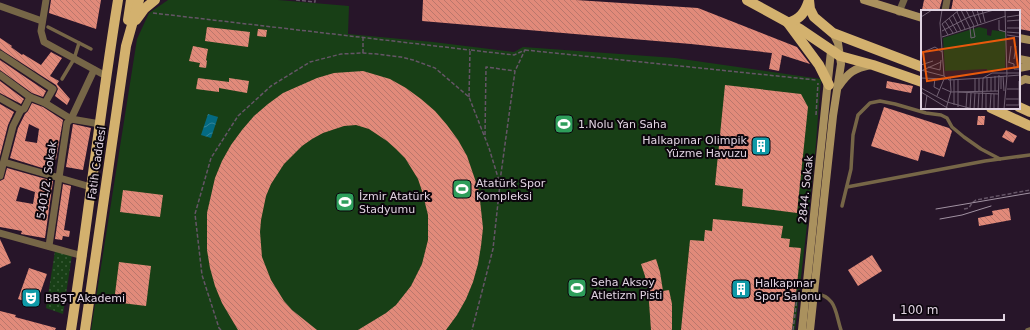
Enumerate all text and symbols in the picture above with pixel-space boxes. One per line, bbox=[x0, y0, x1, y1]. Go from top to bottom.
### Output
inset map bbox=[921, 10, 1020, 109]
sports icon: 1.Nolu Yan Saha bbox=[553, 113, 575, 135]
place label: 1.Nolu Yan Saha bbox=[578, 118, 667, 131]
street label: Fatih Caddesi bbox=[85, 126, 109, 200]
place label: Halkapınar Olimpik Yüzme Havuzu bbox=[642, 134, 748, 160]
building icon: Halkapınar Olimpik Yüzme Havuzu bbox=[750, 135, 772, 157]
street label: 5401/2. Sokak bbox=[34, 140, 60, 220]
street label: 2844. Sokak bbox=[796, 154, 816, 223]
place label: Atatürk Spor Kompleksi bbox=[476, 177, 546, 203]
sports icon: Atatürk Spor Kompleksi bbox=[451, 178, 473, 200]
place label: İzmir Atatürk Stadyumu bbox=[359, 190, 431, 216]
sports icon: İzmir Atatürk Stadyumu bbox=[334, 191, 356, 213]
place label: Seha Aksoy Atletizm Pisti bbox=[591, 276, 662, 302]
sports icon: Seha Aksoy Atletizm Pisti bbox=[566, 277, 588, 299]
place label: Halkapınar Spor Salonu bbox=[755, 277, 821, 303]
building icon: Halkapınar Spor Salonu bbox=[730, 278, 752, 300]
theatre icon: BBŞT Akademi bbox=[20, 287, 42, 309]
place label: BBŞT Akademi bbox=[45, 292, 125, 305]
scale bar bbox=[894, 296, 1004, 322]
text: 100 m bbox=[900, 303, 938, 317]

